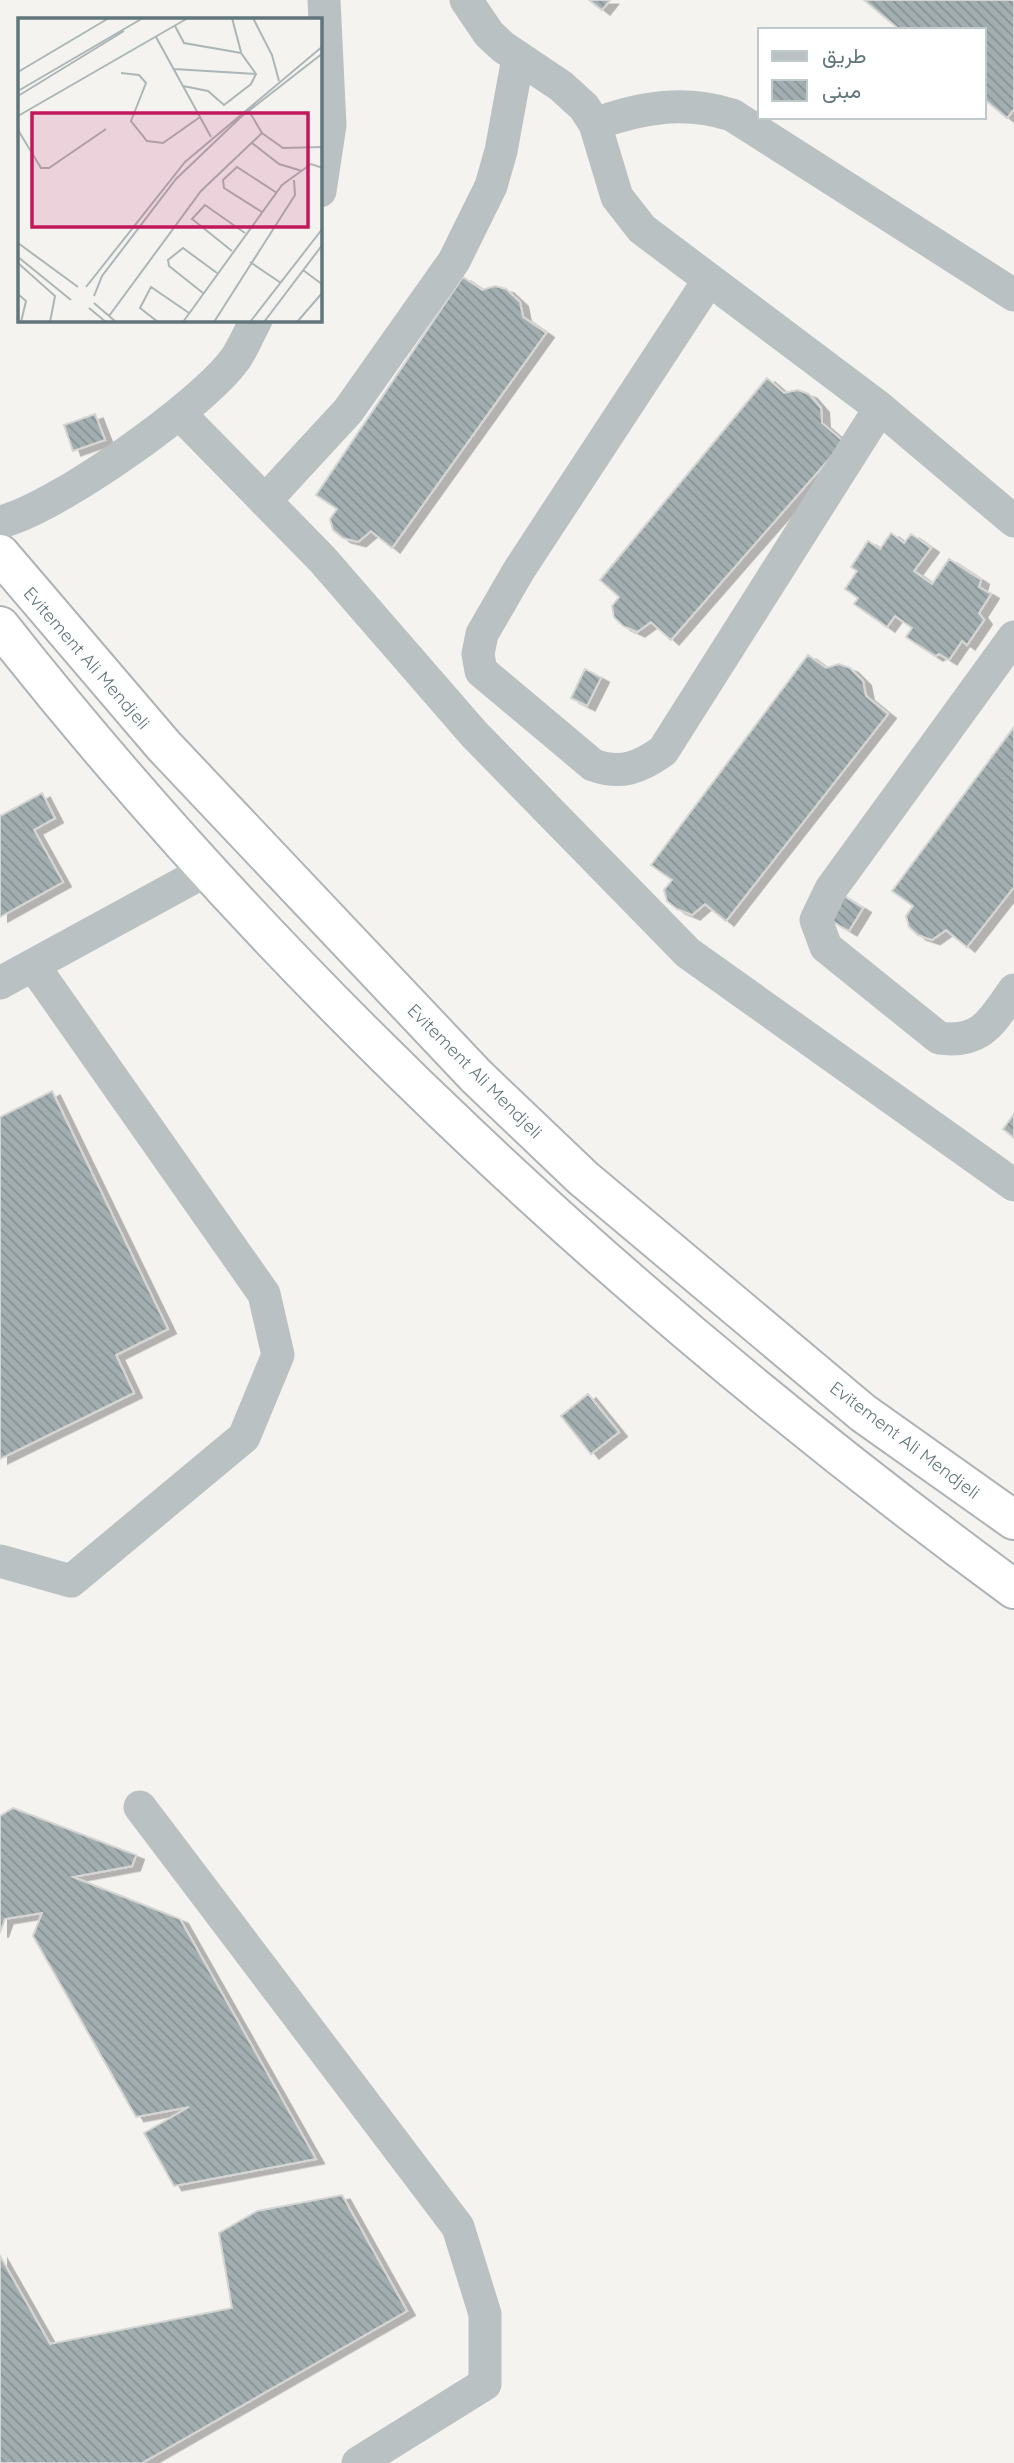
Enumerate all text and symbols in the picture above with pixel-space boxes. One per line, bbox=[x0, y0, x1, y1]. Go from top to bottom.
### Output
inset map bbox=[18, 18, 322, 322]
legend bbox=[758, 28, 986, 119]
text: طريق bbox=[822, 42, 867, 69]
text: مبنى bbox=[822, 77, 861, 103]
street label: Evitement Ali Mendjeli bbox=[19, 582, 155, 734]
street label: Evitement Ali Mendjeli bbox=[403, 999, 547, 1143]
street label: Evitement Ali Mendjeli bbox=[826, 1376, 984, 1504]

